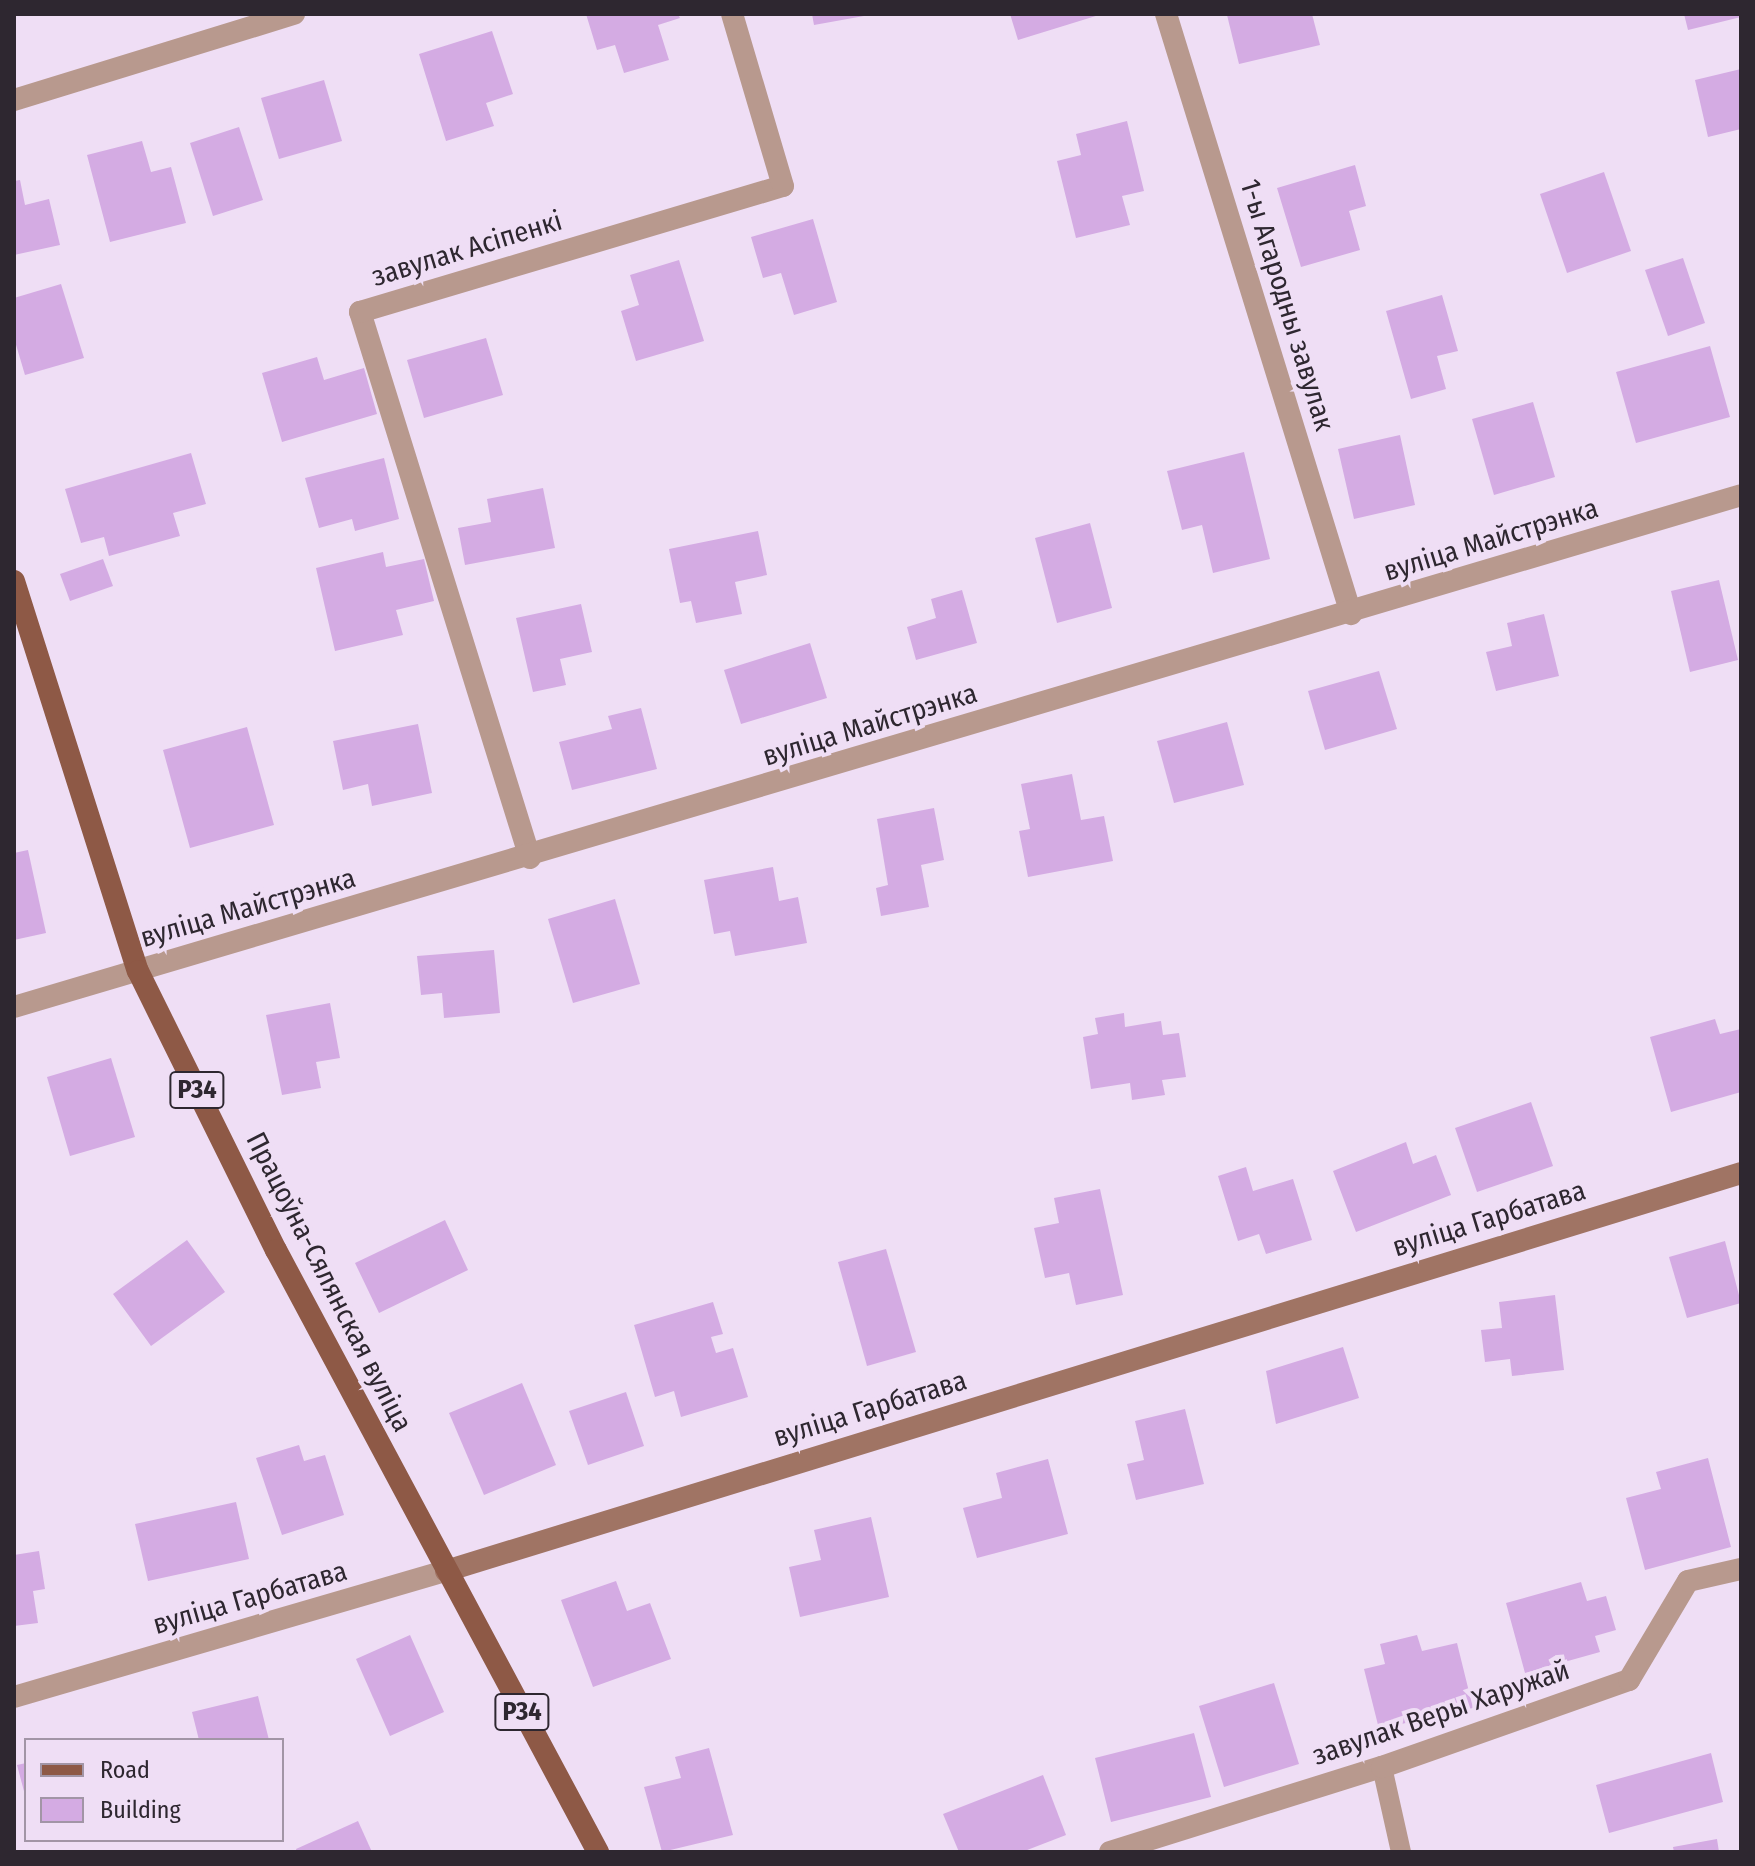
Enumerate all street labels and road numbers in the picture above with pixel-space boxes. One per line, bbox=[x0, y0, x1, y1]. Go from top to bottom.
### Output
street label: 1-ы Агародны завулак bbox=[1233, 175, 1341, 435]
street label: завулак Асіпенкі bbox=[368, 204, 566, 294]
street label: вуліца Майстрэнка bbox=[1380, 491, 1602, 589]
street label: вуліца Майстрэнка bbox=[759, 676, 981, 774]
street label: вуліца Майстрэнка bbox=[137, 861, 359, 955]
road number: Р34 bbox=[169, 1068, 225, 1112]
street label: Працоўна-Сялянская вуліца bbox=[239, 1127, 419, 1437]
street label: вуліца Гарбатава bbox=[1388, 1174, 1590, 1264]
street label: вуліца Гарбатава bbox=[769, 1364, 971, 1454]
street label: вуліца Гарбатава bbox=[149, 1554, 351, 1642]
street label: завулак Веры Харужай bbox=[1308, 1653, 1574, 1773]
road number: Р34 bbox=[494, 1690, 550, 1734]

